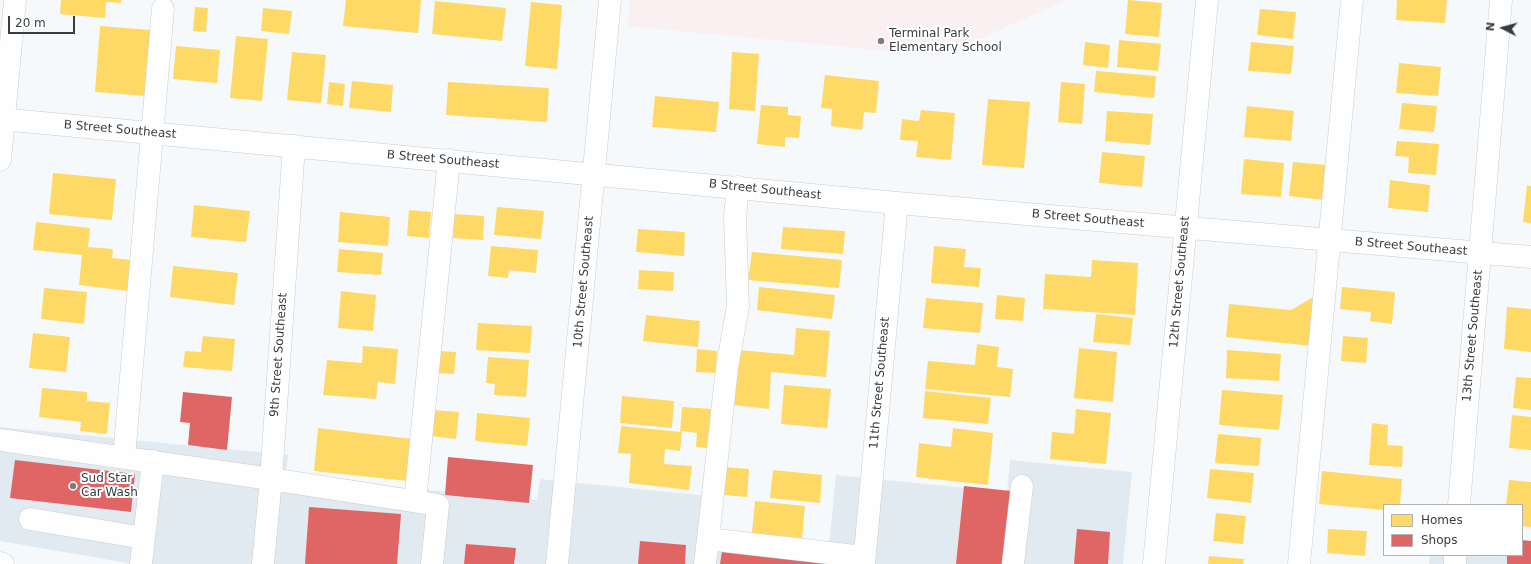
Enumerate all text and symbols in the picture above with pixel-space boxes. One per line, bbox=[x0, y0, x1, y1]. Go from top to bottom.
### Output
scale bar bbox=[10, 8, 77, 34]
north arrow bbox=[1483, 8, 1523, 48]
text: 20 m bbox=[15, 16, 46, 30]
text: N bbox=[1484, 21, 1498, 32]
place label: Terminal Park Elementary School bbox=[889, 27, 1002, 55]
marker: Terminal Park Elementary School bbox=[876, 36, 886, 46]
street label: B Street Southeast bbox=[63, 118, 177, 142]
street label: B Street Southeast bbox=[386, 148, 500, 172]
street label: B Street Southeast bbox=[708, 177, 822, 203]
street label: B Street Southeast bbox=[1031, 207, 1145, 231]
street label: 10th Street Southeast bbox=[571, 216, 597, 348]
street label: 12th Street Southeast bbox=[1167, 216, 1193, 348]
street label: B Street Southeast bbox=[1354, 235, 1468, 259]
street label: 13th Street Southeast bbox=[1460, 270, 1486, 402]
street label: 9th Street Southeast bbox=[267, 292, 291, 418]
street label: 11th Street Southeast bbox=[867, 317, 893, 449]
place label: Sud Star Car Wash bbox=[81, 472, 138, 500]
marker: Sud Star Car Wash bbox=[68, 481, 78, 491]
legend bbox=[1383, 504, 1523, 556]
text: Homes bbox=[1421, 513, 1463, 527]
text: Shops bbox=[1421, 533, 1457, 547]

